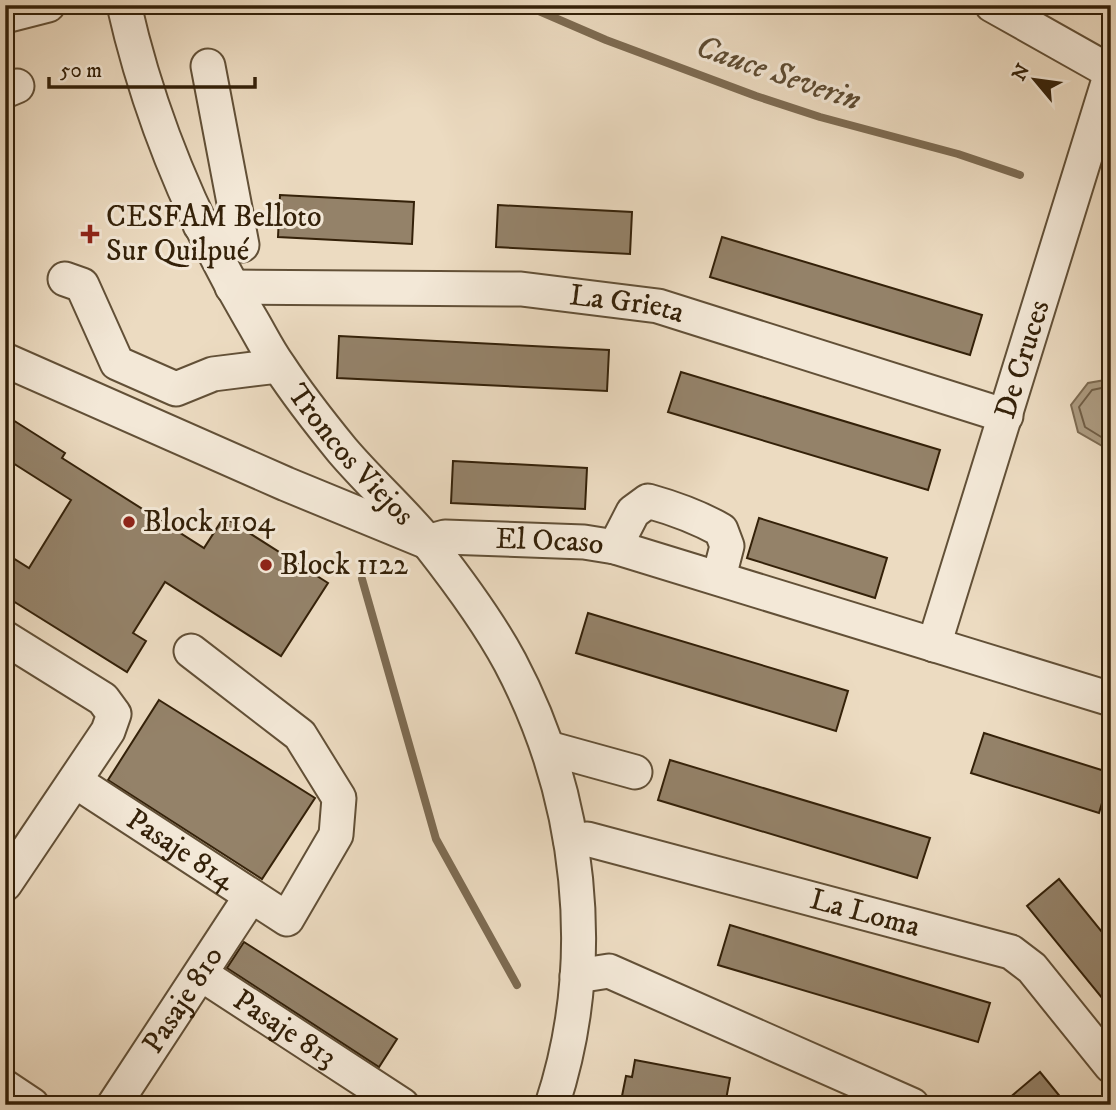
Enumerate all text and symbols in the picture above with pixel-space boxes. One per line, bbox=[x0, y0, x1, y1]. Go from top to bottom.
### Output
water label: Cauce Severin bbox=[690, 27, 866, 121]
scale bar bbox=[49, 46, 256, 90]
north arrow bbox=[1000, 46, 1070, 116]
text: 50 m bbox=[60, 58, 102, 84]
text: N bbox=[1008, 60, 1035, 85]
place label: CESFAM Belloto Sur Quilpué bbox=[106, 199, 322, 270]
marker: CESFAM Belloto Sur Quilpué bbox=[80, 224, 100, 244]
street label: La Grieta bbox=[568, 277, 689, 332]
street label: De Cruces bbox=[987, 296, 1058, 423]
street label: Troncos Viejos bbox=[279, 377, 422, 533]
place label: Block 1104 bbox=[143, 504, 276, 541]
marker: Block 1104 bbox=[121, 514, 137, 530]
street label: El Ocaso bbox=[495, 520, 606, 563]
place label: Block 1122 bbox=[280, 547, 408, 584]
marker: Block 1122 bbox=[258, 557, 274, 573]
street label: Pasaje 814 bbox=[119, 801, 243, 899]
street label: La Loma bbox=[806, 881, 924, 945]
street label: Pasaje 810 bbox=[134, 939, 232, 1060]
street label: Pasaje 813 bbox=[226, 981, 344, 1076]

